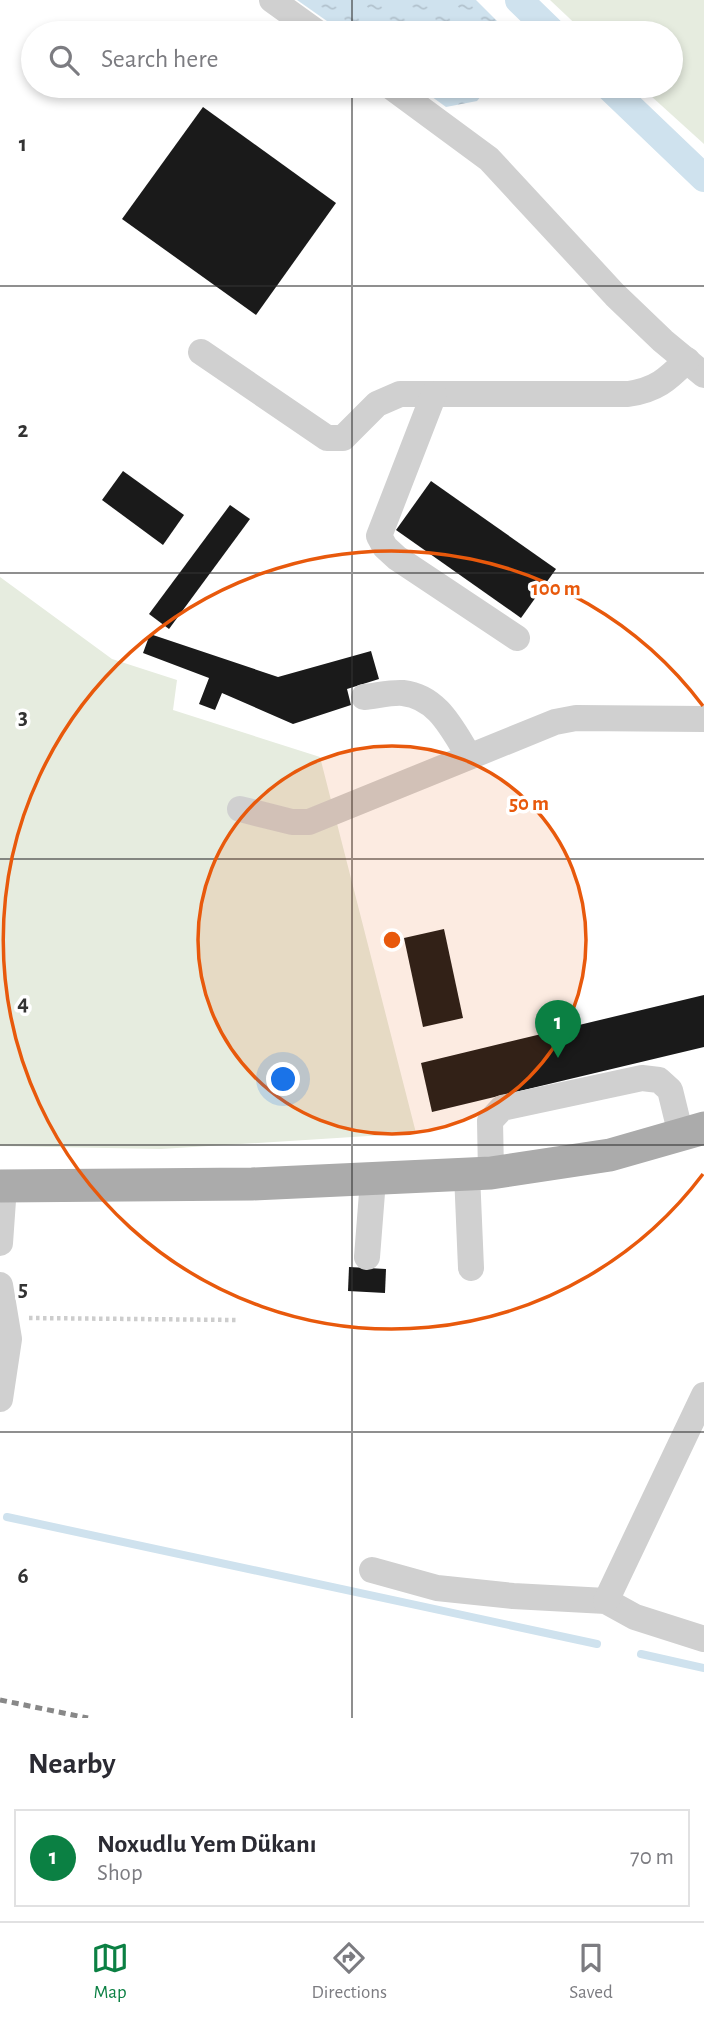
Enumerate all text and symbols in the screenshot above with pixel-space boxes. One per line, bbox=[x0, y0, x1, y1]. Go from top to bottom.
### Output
search box bbox=[21, 21, 683, 98]
icon: search bbox=[45, 41, 83, 79]
text: Search here bbox=[101, 46, 219, 72]
text: 1 bbox=[19, 133, 27, 156]
text: 2 bbox=[18, 419, 29, 442]
text: 100 m bbox=[531, 578, 581, 599]
text: 3 bbox=[18, 706, 28, 729]
text: 50 m bbox=[509, 793, 549, 814]
centre of rings bbox=[380, 928, 404, 952]
text: 4 bbox=[17, 992, 29, 1015]
pin: 1 bbox=[535, 1000, 581, 1058]
your location bbox=[266, 1062, 300, 1096]
text: 5 bbox=[18, 1278, 28, 1301]
text: 6 bbox=[17, 1565, 29, 1588]
text: Nearby bbox=[28, 1749, 116, 1779]
text: Noxudlu Yem Dükanı bbox=[97, 1831, 316, 1857]
text: 1 bbox=[49, 1846, 57, 1869]
text: 70 m bbox=[630, 1846, 674, 1869]
text: Shop bbox=[97, 1862, 143, 1885]
tab: Map bbox=[91, 1939, 129, 2004]
tab: Directions bbox=[311, 1939, 387, 2004]
tab: Saved bbox=[569, 1939, 613, 2004]

